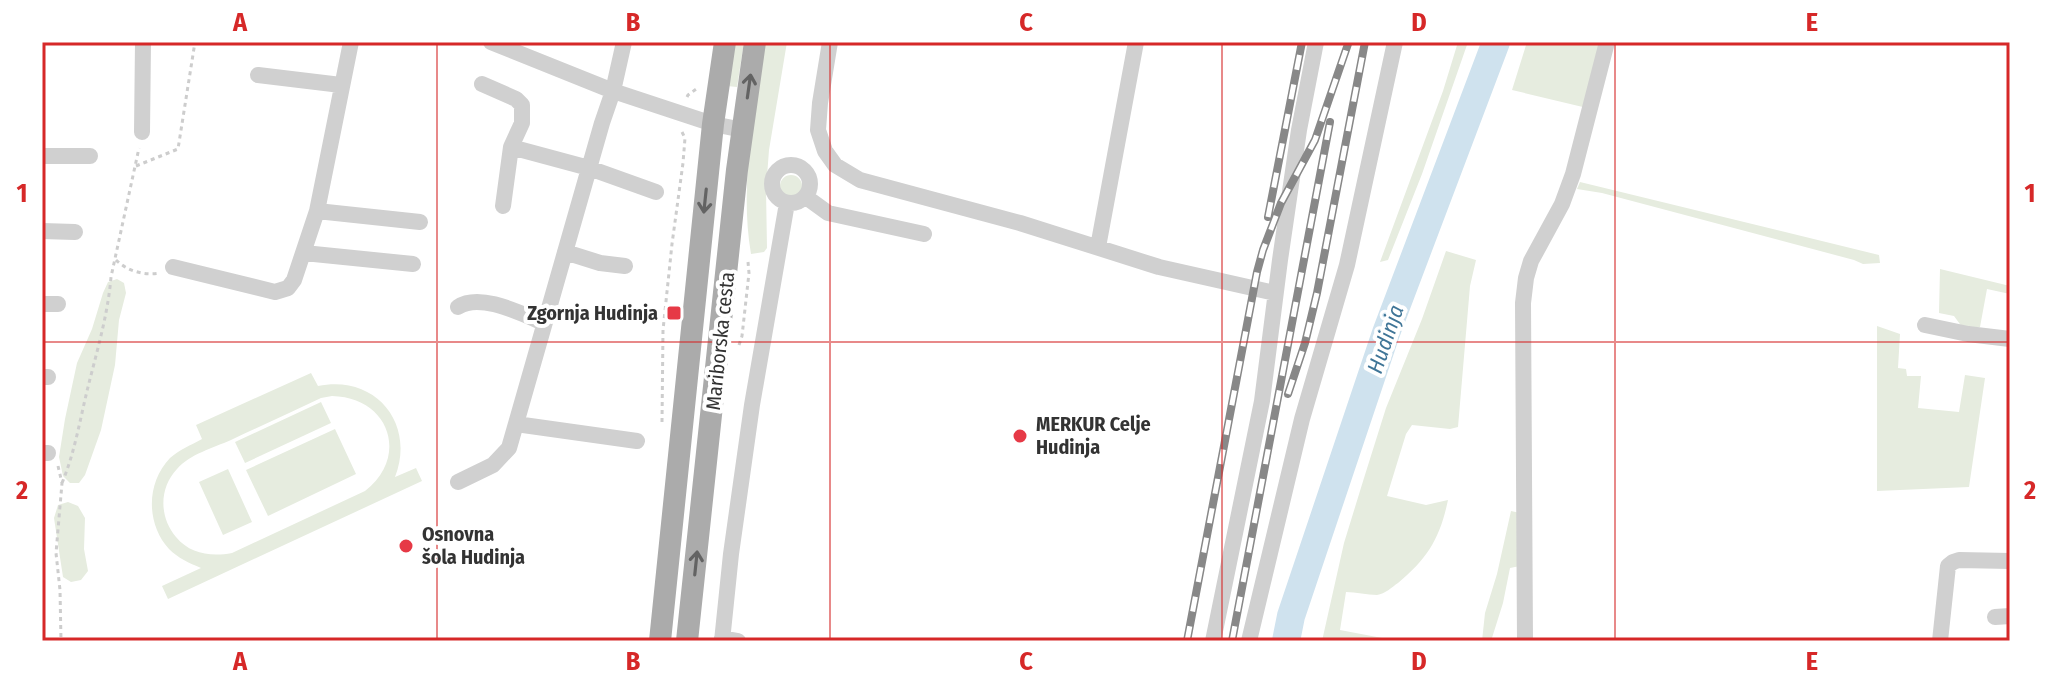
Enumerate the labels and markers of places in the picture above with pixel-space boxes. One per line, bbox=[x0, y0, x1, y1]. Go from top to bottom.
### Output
place label: Zgornja Hudinja bbox=[527, 301, 658, 325]
marker: Zgornja Hudinja bbox=[665, 304, 683, 322]
place label: MERKUR Celje Hudinja bbox=[1036, 412, 1151, 459]
marker: MERKUR Celje Hudinja bbox=[1011, 427, 1029, 445]
place label: Osnovna šola Hudinja bbox=[422, 522, 525, 569]
marker: Osnovna šola Hudinja bbox=[397, 537, 415, 555]

